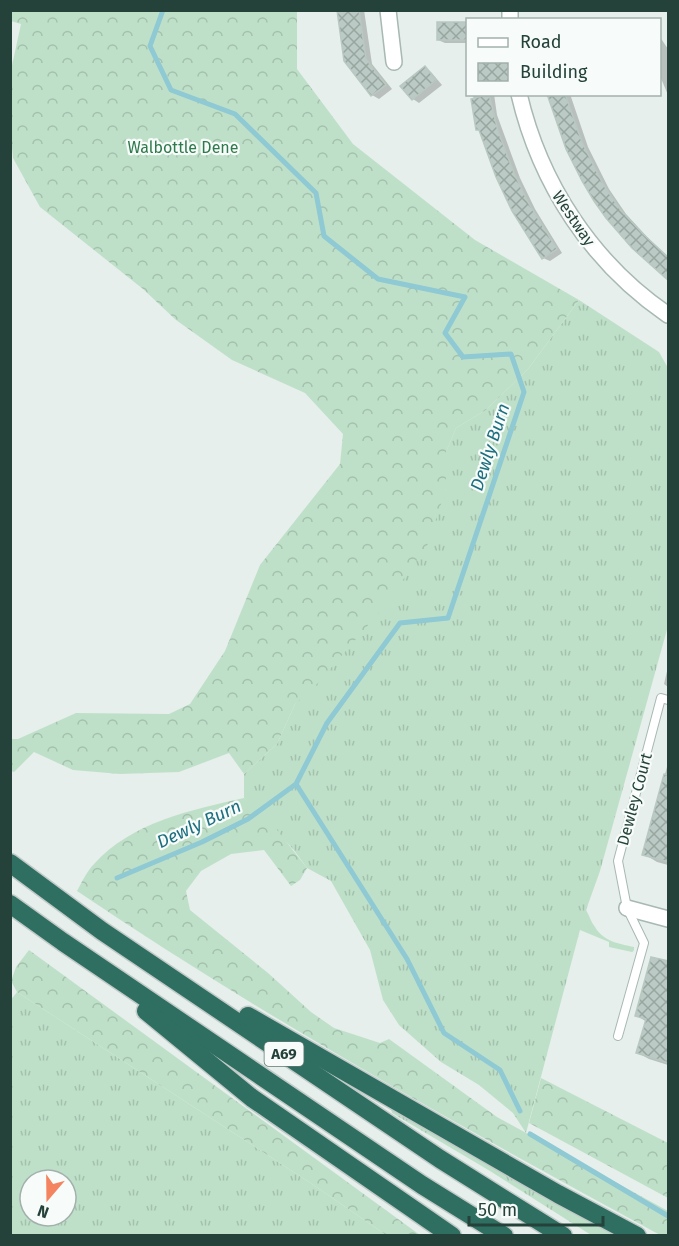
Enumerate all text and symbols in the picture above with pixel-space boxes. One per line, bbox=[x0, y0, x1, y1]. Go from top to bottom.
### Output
legend bbox=[466, 18, 661, 96]
text: Road bbox=[520, 31, 562, 53]
text: Building bbox=[520, 61, 588, 83]
park label: Walbottle Dene bbox=[128, 138, 238, 157]
street label: Westway bbox=[548, 187, 599, 250]
water label: Dewly Burn bbox=[466, 401, 514, 493]
street label: Dewley Court bbox=[613, 751, 656, 848]
water label: Dewly Burn bbox=[153, 795, 245, 853]
road number: A69 bbox=[264, 1042, 304, 1066]
north arrow bbox=[18, 1168, 78, 1228]
scale bar bbox=[469, 1189, 602, 1227]
text: 50 m bbox=[478, 1199, 517, 1221]
text: N bbox=[35, 1201, 51, 1222]

